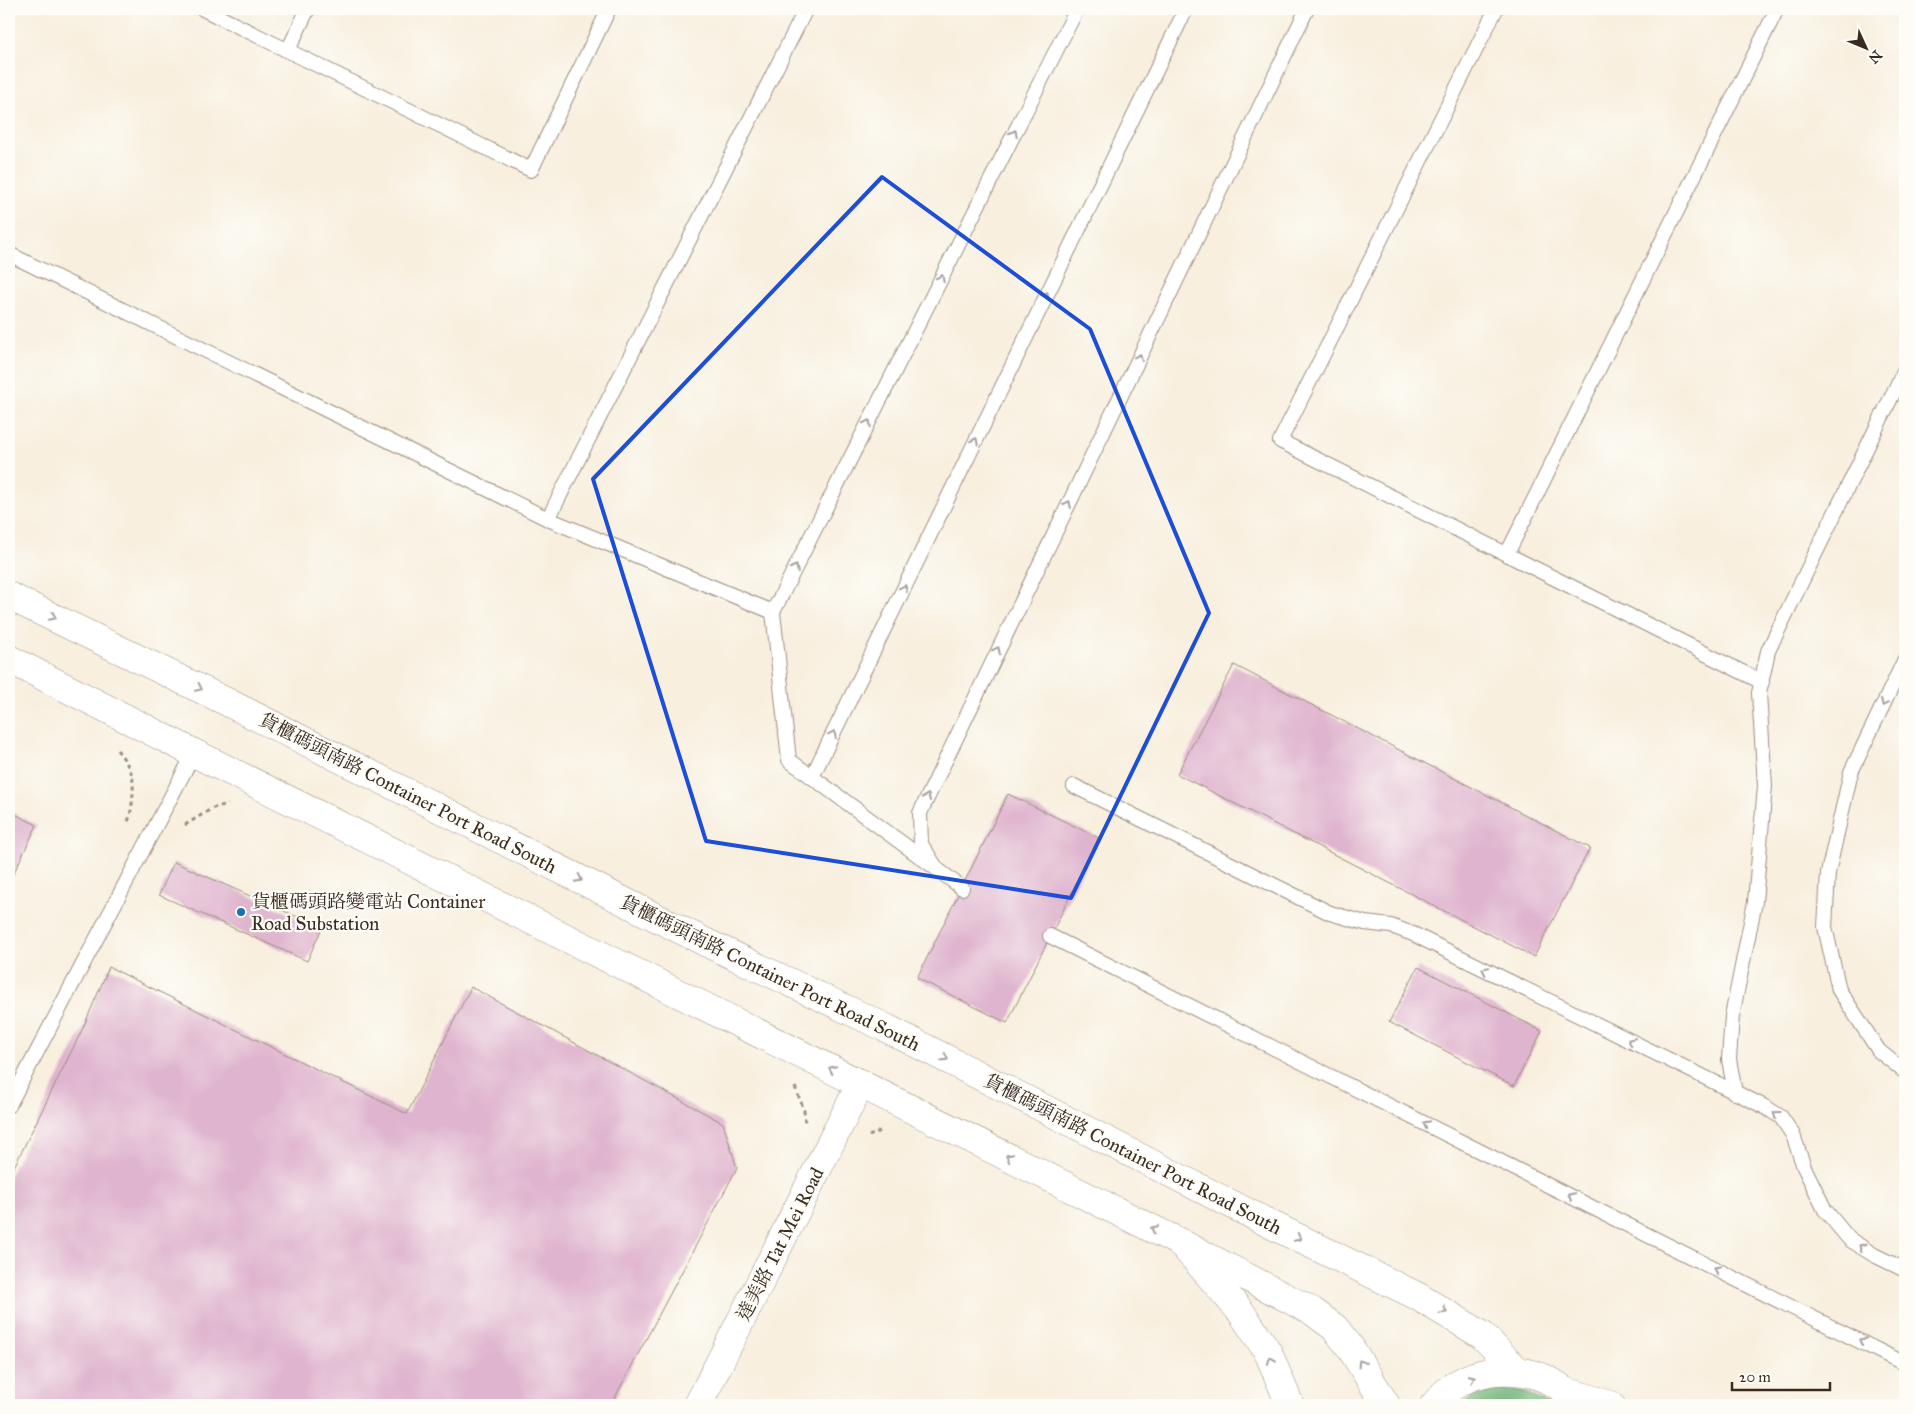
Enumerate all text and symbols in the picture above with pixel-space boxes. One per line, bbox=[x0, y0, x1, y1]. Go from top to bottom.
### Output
north arrow bbox=[1842, 22, 1892, 72]
text: N bbox=[1865, 47, 1885, 67]
one-way arrow bbox=[1008, 129, 1018, 138]
one-way arrow bbox=[935, 274, 945, 283]
one-way arrow bbox=[1040, 292, 1050, 301]
one-way arrow bbox=[1132, 354, 1142, 363]
one-way arrow bbox=[862, 419, 872, 428]
one-way arrow bbox=[969, 438, 979, 447]
one-way arrow bbox=[1062, 500, 1072, 509]
one-way arrow bbox=[789, 564, 799, 573]
one-way arrow bbox=[898, 584, 908, 593]
one-way arrow bbox=[47, 611, 56, 621]
one-way arrow bbox=[991, 646, 1001, 655]
one-way arrow bbox=[194, 682, 203, 692]
one-way arrow bbox=[1880, 698, 1890, 707]
street label: 貨櫃碼頭南路 Container Port Road South bbox=[255, 708, 561, 879]
one-way arrow bbox=[827, 730, 837, 739]
one-way arrow bbox=[921, 793, 932, 802]
one-way arrow bbox=[574, 873, 583, 883]
place label: 貨櫃碼頭路變電站 Container Road Substation bbox=[251, 890, 486, 935]
street label: 貨櫃碼頭南路 Container Port Road South bbox=[616, 890, 924, 1056]
marker: 貨櫃碼頭路變電站 Container Road Substation bbox=[235, 906, 247, 918]
one-way arrow bbox=[1481, 965, 1490, 976]
one-way arrow bbox=[1627, 1037, 1636, 1047]
one-way arrow bbox=[939, 1052, 948, 1062]
one-way arrow bbox=[828, 1065, 837, 1075]
street label: 貨櫃碼頭南路 Container Port Road South bbox=[980, 1069, 1286, 1240]
one-way arrow bbox=[1772, 1111, 1782, 1120]
one-way arrow bbox=[1422, 1119, 1431, 1130]
one-way arrow bbox=[1005, 1153, 1014, 1163]
street label: 達美路 Tat Mei Road bbox=[731, 1163, 829, 1324]
one-way arrow bbox=[1567, 1192, 1576, 1202]
one-way arrow bbox=[1151, 1226, 1160, 1236]
one-way arrow bbox=[1293, 1232, 1302, 1242]
one-way arrow bbox=[1859, 1244, 1868, 1254]
one-way arrow bbox=[1713, 1265, 1722, 1275]
one-way arrow bbox=[1438, 1305, 1447, 1315]
one-way arrow bbox=[1858, 1337, 1867, 1348]
one-way arrow bbox=[1267, 1356, 1278, 1365]
scale bar bbox=[1732, 1359, 1829, 1391]
one-way arrow bbox=[1357, 1360, 1367, 1369]
text: 20 m bbox=[1739, 1368, 1771, 1386]
one-way arrow bbox=[1467, 1374, 1476, 1384]

